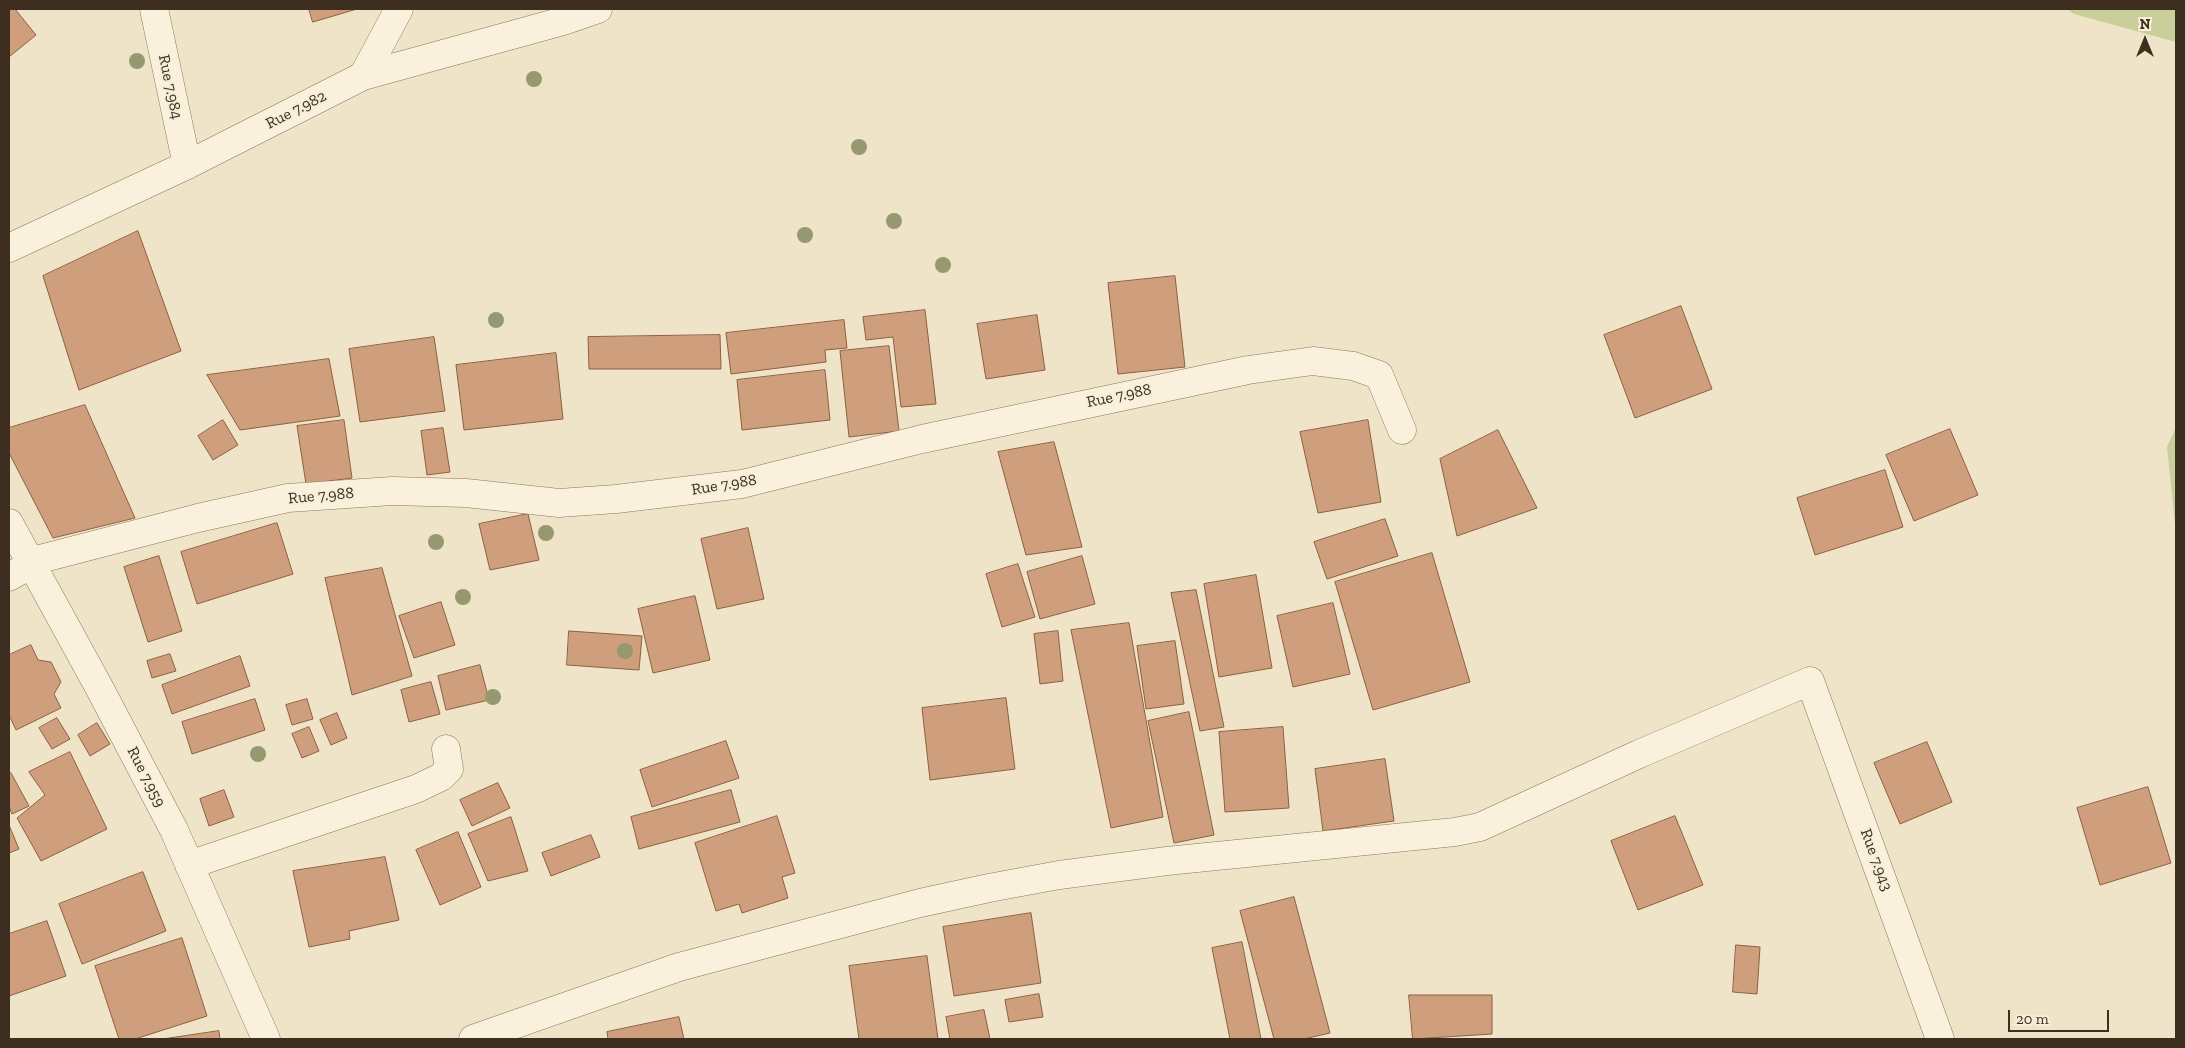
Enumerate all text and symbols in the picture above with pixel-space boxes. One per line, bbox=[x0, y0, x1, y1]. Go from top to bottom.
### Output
north arrow bbox=[2120, 15, 2170, 65]
text: N bbox=[2140, 16, 2150, 33]
street label: Rue 7.984 bbox=[154, 53, 186, 121]
street label: Rue 7.982 bbox=[262, 87, 330, 133]
street label: Rue 7.988 bbox=[1085, 380, 1153, 412]
street label: Rue 7.988 bbox=[690, 470, 758, 500]
street label: Rue 7.988 bbox=[287, 484, 355, 508]
street label: Rue 7.959 bbox=[123, 744, 169, 810]
street label: Rue 7.943 bbox=[1856, 826, 1896, 894]
scale bar bbox=[2010, 1000, 2111, 1032]
text: 20 m bbox=[2016, 1010, 2049, 1028]

